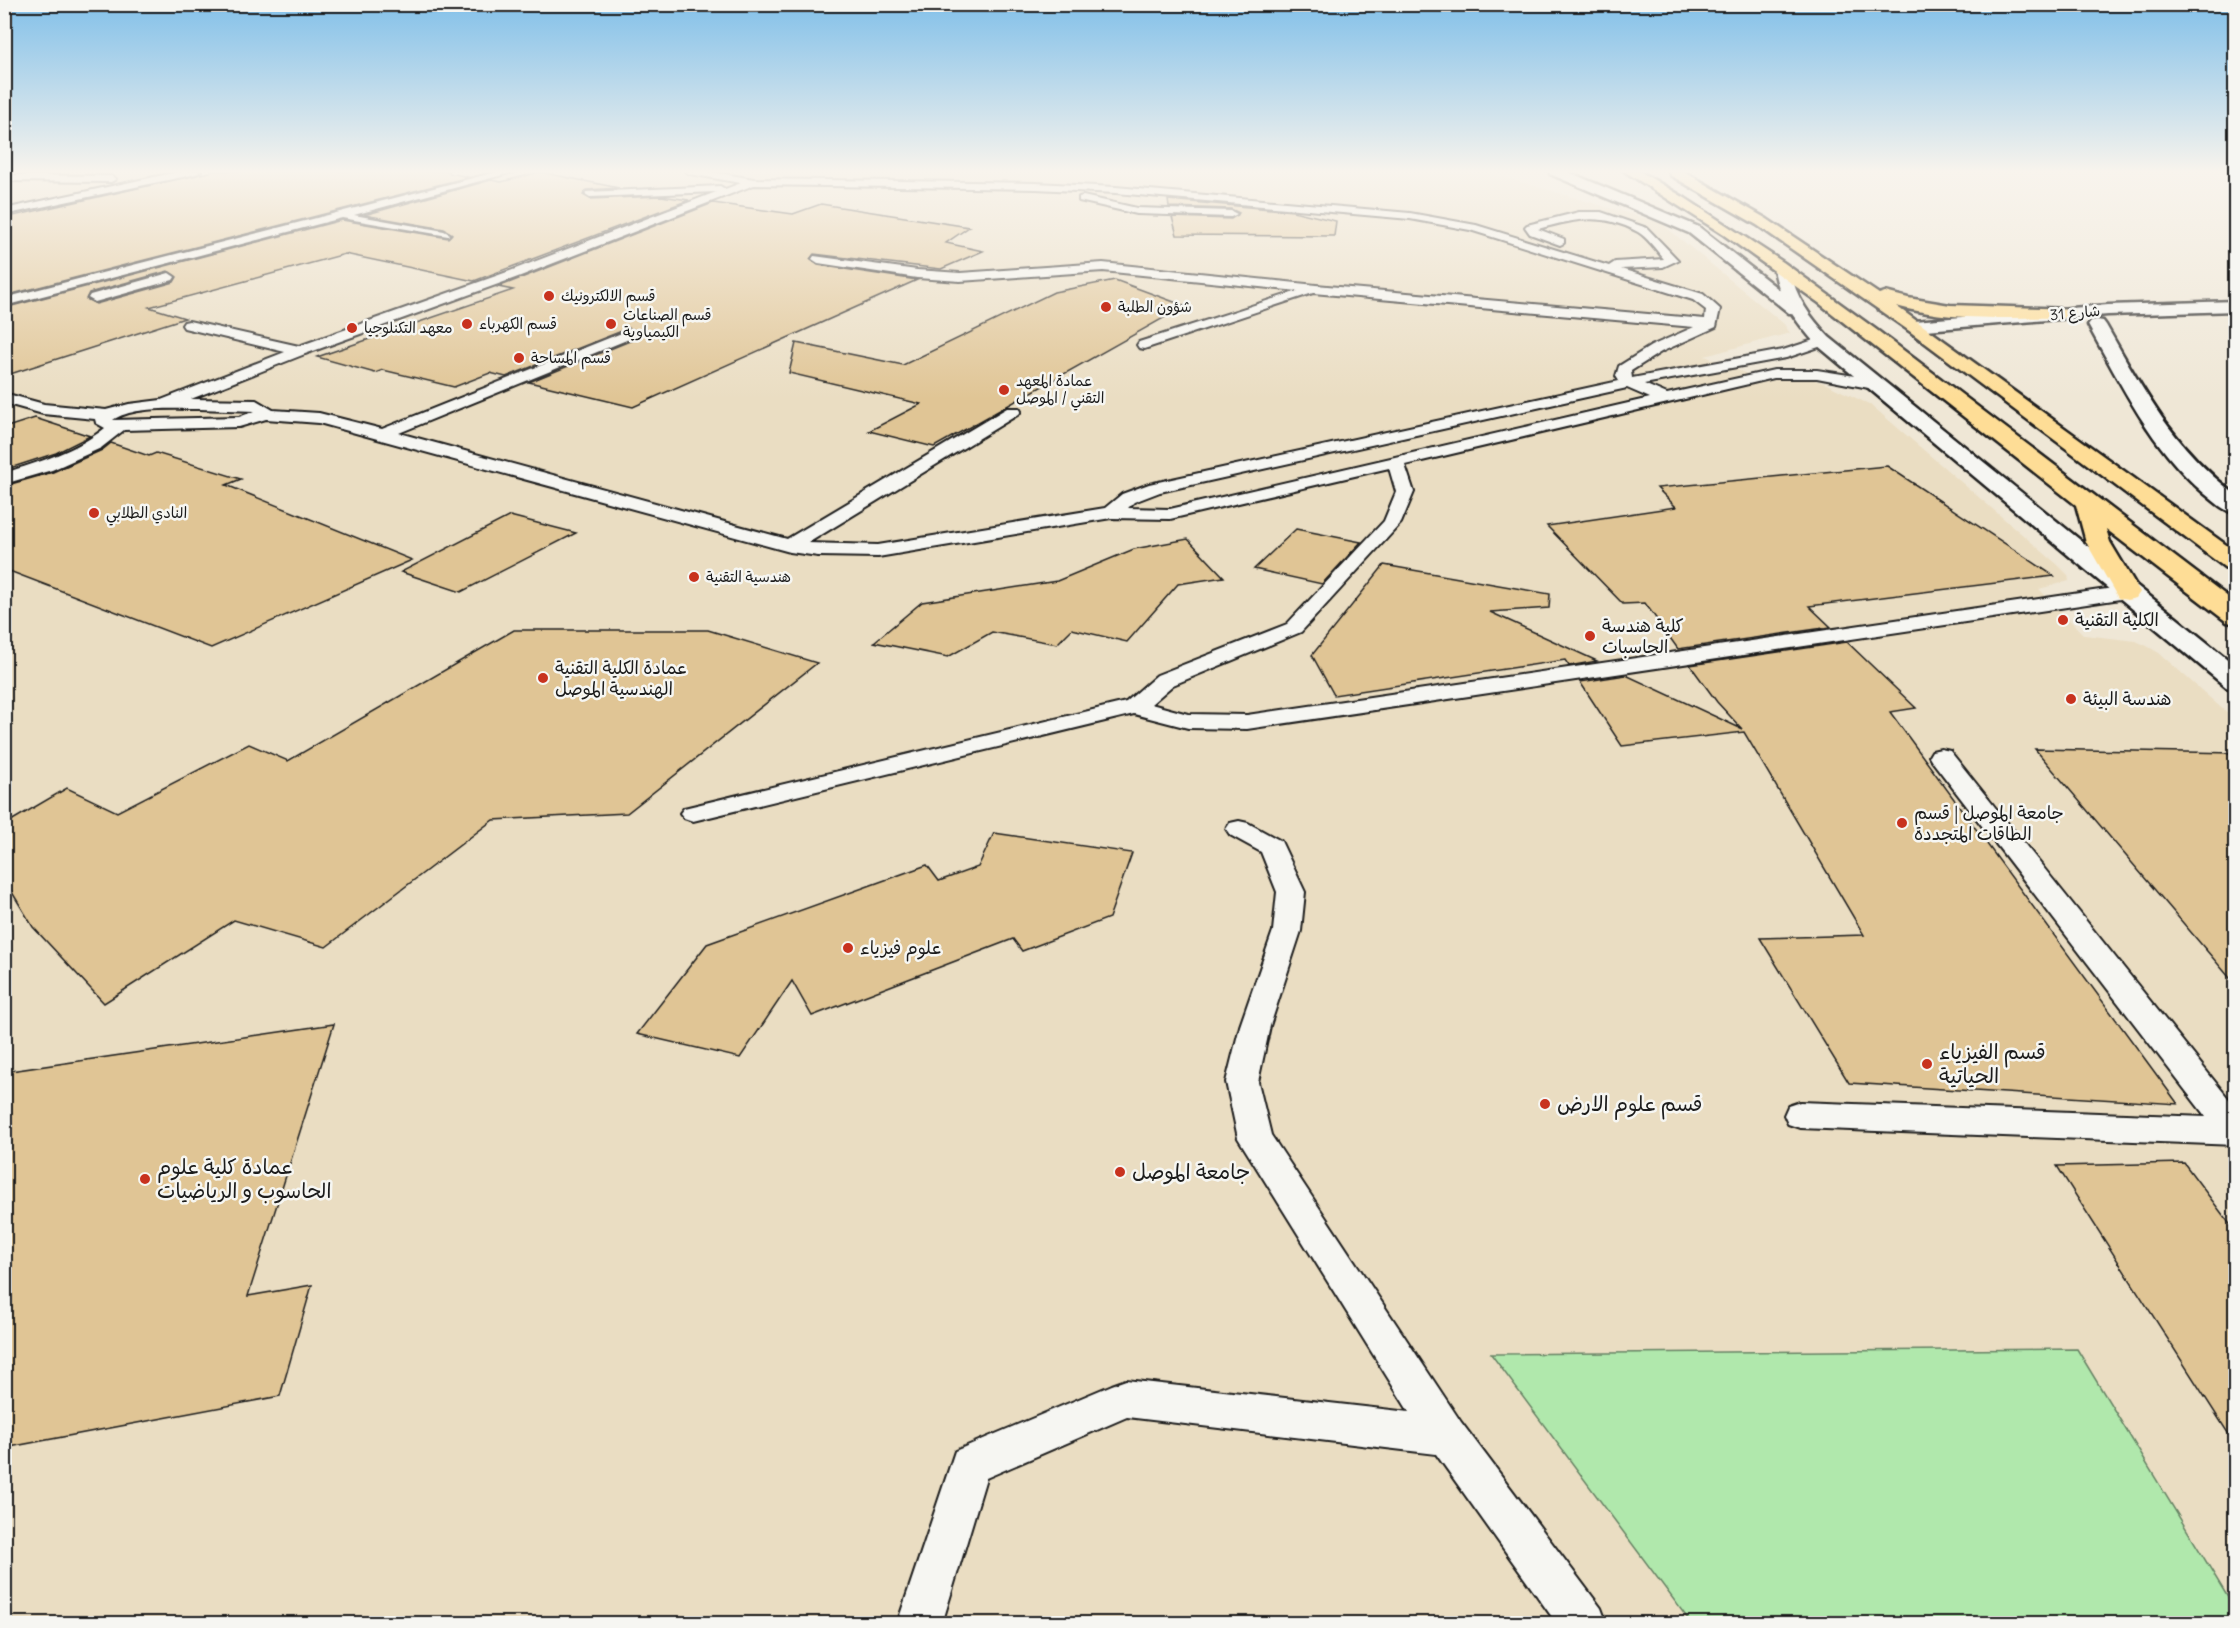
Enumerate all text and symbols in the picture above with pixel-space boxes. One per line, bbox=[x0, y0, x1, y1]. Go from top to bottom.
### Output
place label: قسم الالكترونيك bbox=[561, 286, 656, 308]
marker: قسم الالكترونيك bbox=[542, 289, 556, 303]
place label: شؤون الطلبة bbox=[1118, 297, 1192, 316]
marker: شؤون الطلبة bbox=[1099, 300, 1113, 314]
street label: شارع 31 bbox=[2049, 301, 2101, 325]
place label: قسم الصناعات الكيمياوية bbox=[623, 305, 711, 341]
place label: قسم الكهرباء bbox=[479, 314, 557, 336]
marker: قسم الكهرباء bbox=[460, 317, 474, 331]
marker: قسم الصناعات الكيمياوية bbox=[604, 317, 618, 331]
place label: معهد التكنلوجيا bbox=[364, 318, 453, 337]
marker: معهد التكنلوجيا bbox=[345, 321, 359, 335]
place label: قسم المساحة bbox=[531, 348, 611, 370]
marker: قسم المساحة bbox=[512, 351, 526, 365]
place label: عمادة المعهد التقني / الموصل bbox=[1016, 371, 1104, 411]
marker: عمادة المعهد التقني / الموصل bbox=[997, 383, 1011, 397]
place label: النادي الطلابي bbox=[106, 503, 187, 526]
marker: النادي الطلابي bbox=[87, 506, 101, 520]
place label: هندسية التقنية bbox=[706, 567, 791, 586]
marker: هندسية التقنية bbox=[687, 570, 701, 584]
place label: الكلية التقنية bbox=[2075, 608, 2159, 631]
marker: الكلية التقنية bbox=[2056, 613, 2070, 627]
place label: كلية هندسة الحاسبات bbox=[1602, 614, 1684, 658]
marker: كلية هندسة الحاسبات bbox=[1583, 629, 1597, 643]
place label: عمادة الكلية التقنية الهندسية الموصل bbox=[555, 656, 688, 700]
marker: عمادة الكلية التقنية الهندسية الموصل bbox=[536, 671, 550, 685]
place label: هندسة البيئة bbox=[2083, 687, 2172, 710]
marker: هندسة البيئة bbox=[2064, 692, 2078, 706]
place label: جامعة الموصل | قسم الطاقات المتجددة bbox=[1914, 801, 2064, 845]
marker: جامعة الموصل | قسم الطاقات المتجددة bbox=[1895, 816, 1909, 830]
place label: علوم فيزياء bbox=[860, 936, 941, 962]
marker: علوم فيزياء bbox=[841, 941, 855, 955]
place label: قسم الفيزياء الحياتية bbox=[1939, 1038, 2046, 1089]
marker: قسم الفيزياء الحياتية bbox=[1920, 1057, 1934, 1071]
place label: قسم علوم الارض bbox=[1557, 1090, 1703, 1120]
marker: قسم علوم الارض bbox=[1538, 1097, 1552, 1111]
place label: عمادة كلية علوم الحاسوب و الرياضيات bbox=[157, 1153, 332, 1204]
place label: جامعة الموصل bbox=[1132, 1158, 1250, 1185]
marker: جامعة الموصل bbox=[1113, 1165, 1127, 1179]
marker: عمادة كلية علوم الحاسوب و الرياضيات bbox=[138, 1172, 152, 1186]

